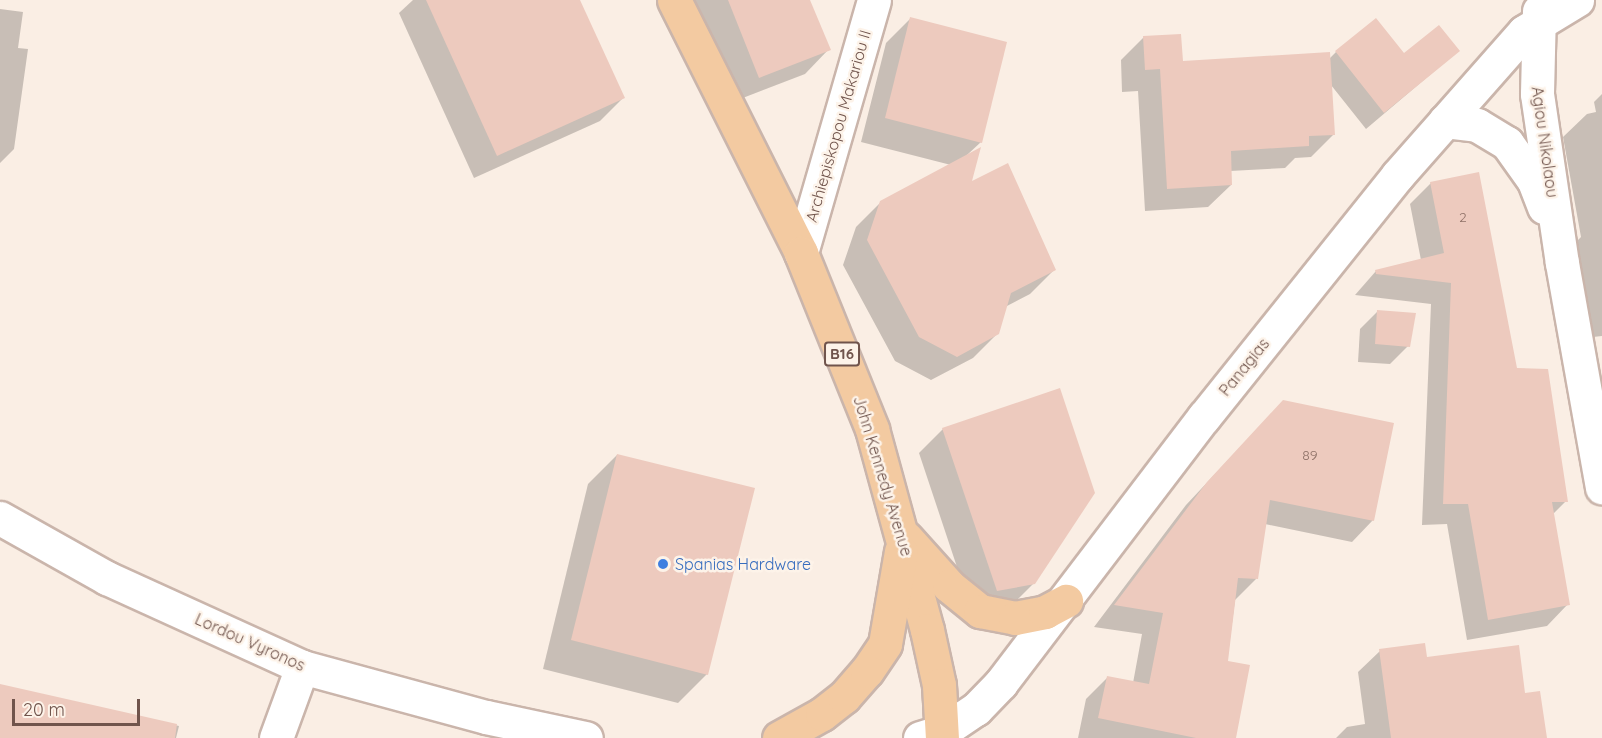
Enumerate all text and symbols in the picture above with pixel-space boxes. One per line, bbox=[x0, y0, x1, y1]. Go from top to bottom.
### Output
street label: Archiepiskopou Makariou II bbox=[801, 28, 875, 224]
street label: Agiou Nikolaou bbox=[1528, 85, 1562, 199]
house number: 2 bbox=[1459, 209, 1467, 225]
street label: Panagias bbox=[1215, 334, 1273, 400]
road number: B16 bbox=[824, 342, 860, 366]
street label: John Kennedy Avenue bbox=[849, 394, 917, 558]
house number: 89 bbox=[1302, 447, 1318, 463]
place label: Spanias Hardware bbox=[675, 554, 811, 574]
marker: Spanias Hardware bbox=[656, 557, 670, 571]
street label: Lordou Vyronos bbox=[192, 609, 308, 675]
scale bar bbox=[15, 687, 142, 725]
text: 20 m bbox=[23, 698, 65, 721]

